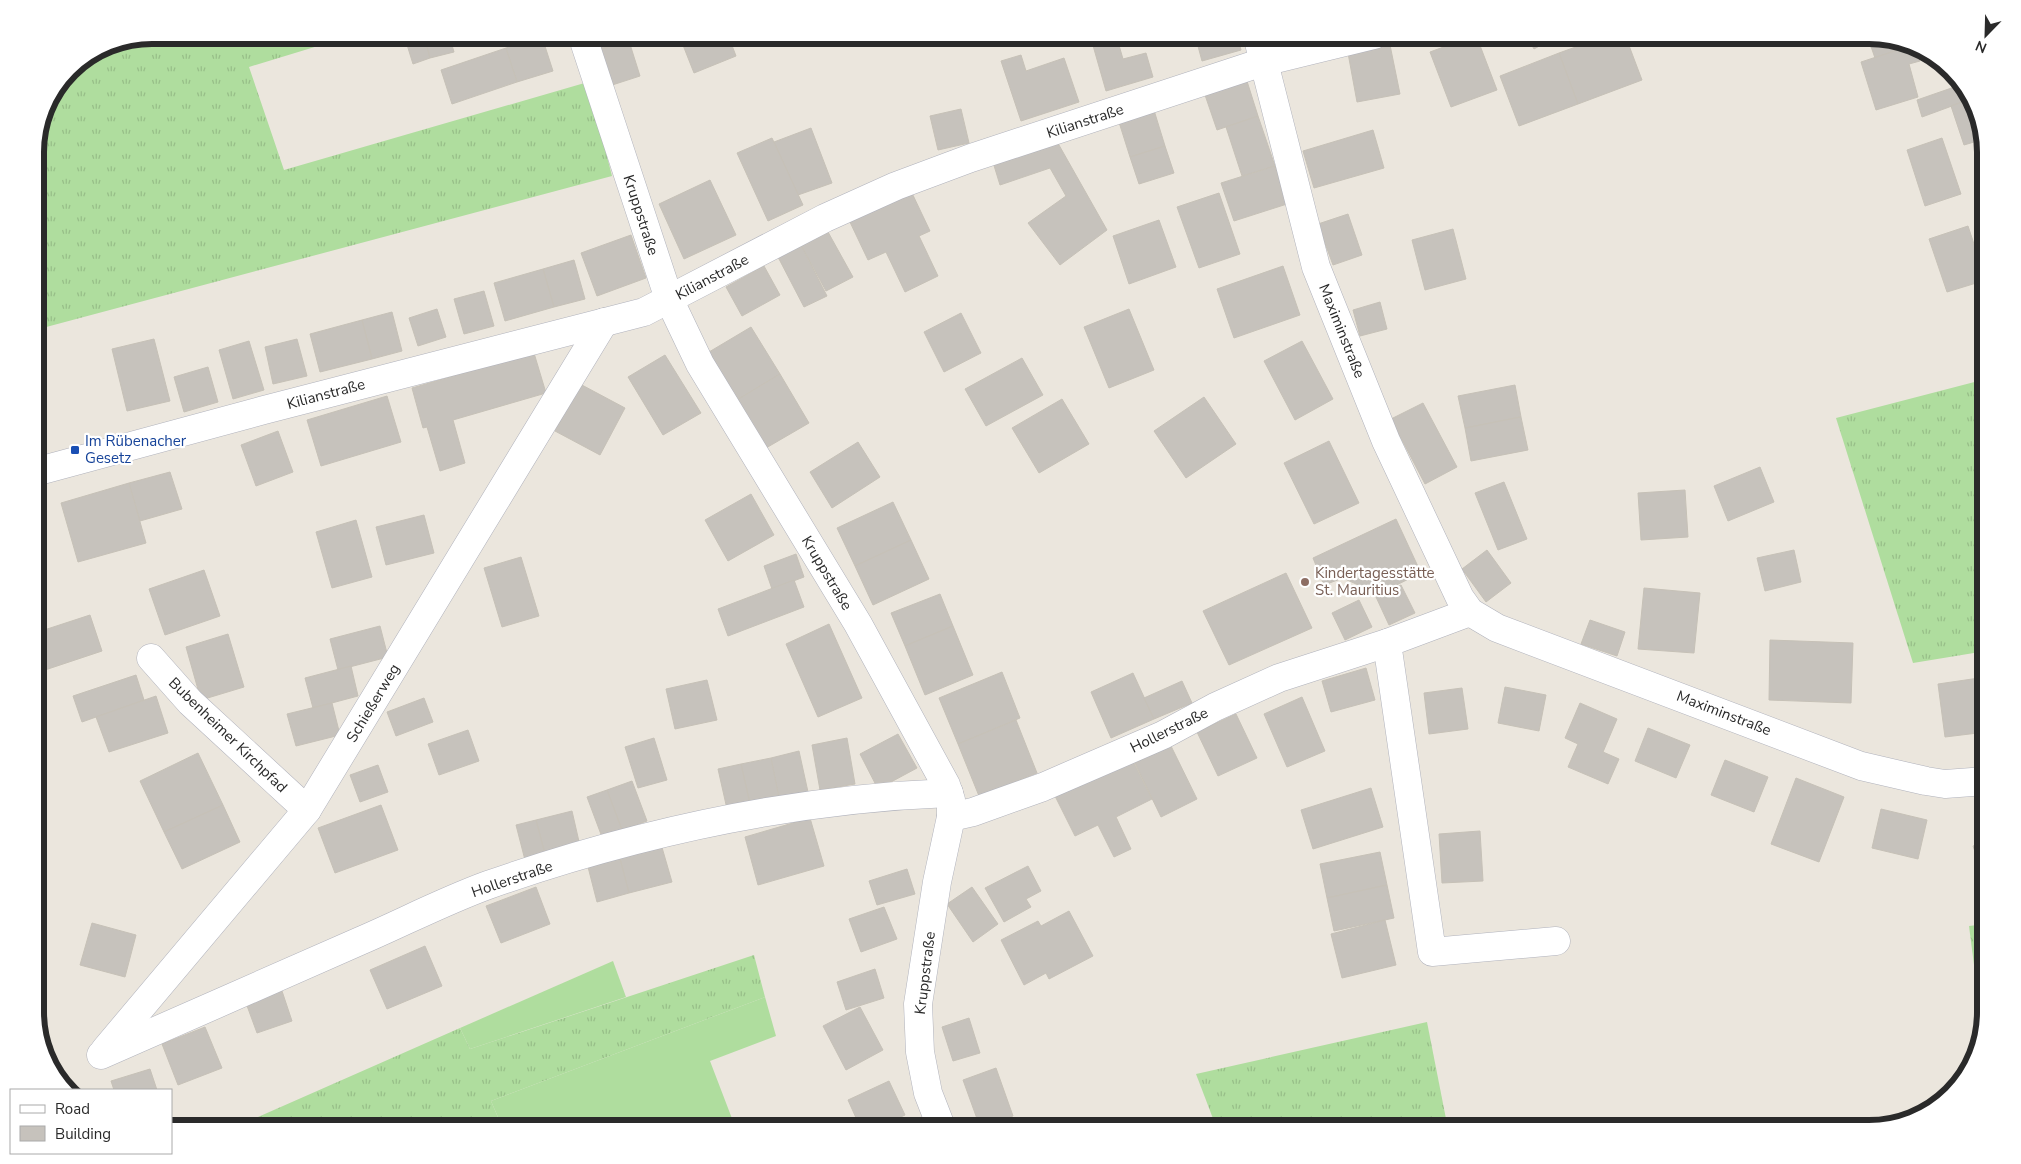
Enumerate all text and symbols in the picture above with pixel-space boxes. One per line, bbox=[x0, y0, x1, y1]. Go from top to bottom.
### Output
north arrow bbox=[1961, 10, 2011, 60]
text: N bbox=[1973, 36, 1990, 57]
street label: Kilianstraße bbox=[1044, 99, 1126, 143]
street label: Kruppstraße bbox=[619, 172, 663, 258]
street label: Kilianstraße bbox=[672, 249, 752, 305]
street label: Maximinstraße bbox=[1314, 281, 1370, 381]
street label: Kilianstraße bbox=[285, 374, 367, 414]
place label: Im Rübenacher Gesetz bbox=[85, 431, 187, 468]
marker: Im Rübenacher Gesetz bbox=[69, 444, 81, 456]
street label: Kruppstraße bbox=[797, 532, 857, 614]
place label: Kindertagesstätte St. Mauritius bbox=[1315, 563, 1435, 600]
marker: Kindertagesstätte St. Mauritius bbox=[1299, 576, 1311, 588]
street label: Schießerweg bbox=[342, 660, 404, 746]
street label: Bubenheimer Kirchpfad bbox=[164, 673, 292, 797]
street label: Maximinstraße bbox=[1674, 686, 1774, 740]
street label: Hollerstraße bbox=[1127, 702, 1211, 758]
street label: Hollerstraße bbox=[469, 856, 555, 902]
street label: Kruppstraße bbox=[910, 930, 940, 1016]
legend bbox=[10, 1089, 172, 1154]
text: Road bbox=[55, 1099, 90, 1119]
text: Building bbox=[55, 1124, 111, 1144]

